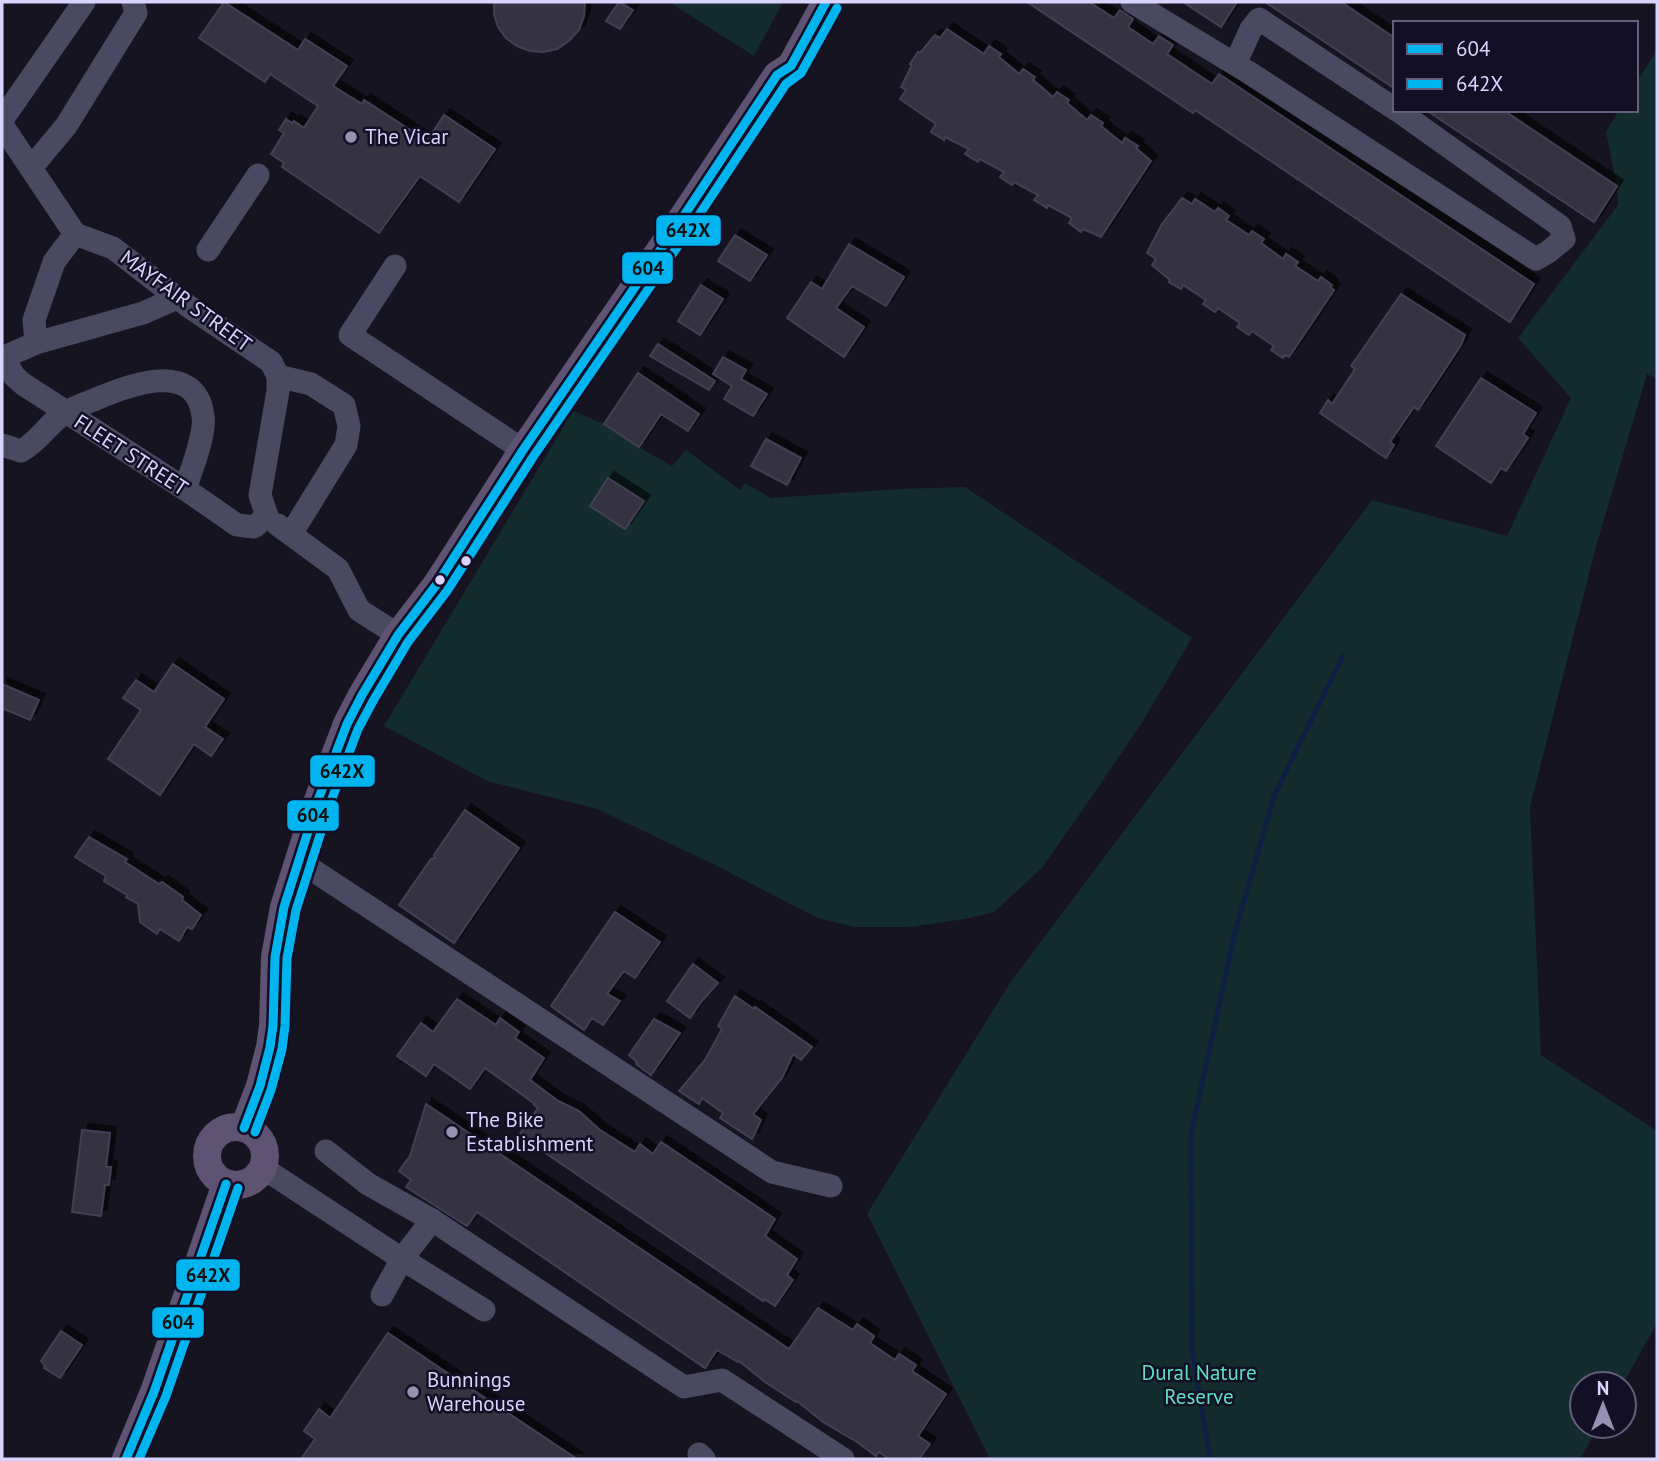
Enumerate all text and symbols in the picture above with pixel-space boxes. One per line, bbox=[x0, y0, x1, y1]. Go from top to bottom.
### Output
legend bbox=[1393, 21, 1638, 112]
text: 604 bbox=[1456, 35, 1490, 62]
text: 642X bbox=[1456, 70, 1503, 97]
place label: The Vicar bbox=[365, 123, 448, 150]
marker: The Vicar bbox=[343, 129, 359, 145]
line badge: 642X bbox=[655, 214, 722, 247]
text: 642X bbox=[666, 218, 710, 242]
street label: MAYFAIR STREET bbox=[115, 244, 258, 358]
line badge: 604 bbox=[621, 251, 674, 285]
text: 604 bbox=[632, 256, 664, 280]
street label: FLEET STREET bbox=[69, 408, 193, 502]
unlabelled marker bbox=[459, 554, 473, 568]
unlabelled marker bbox=[433, 573, 447, 587]
line badge: 642X bbox=[309, 754, 376, 788]
text: 642X bbox=[320, 759, 364, 783]
line badge: 604 bbox=[286, 799, 340, 832]
text: 604 bbox=[297, 803, 329, 827]
place label: The Bike Establishment bbox=[466, 1106, 593, 1157]
marker: The Bike Establishment bbox=[444, 1124, 460, 1140]
line badge: 642X bbox=[175, 1258, 241, 1292]
text: 642X bbox=[186, 1263, 230, 1287]
line badge: 604 bbox=[151, 1306, 205, 1339]
text: 604 bbox=[162, 1310, 194, 1334]
park label: Dural Nature Reserve bbox=[1141, 1359, 1257, 1410]
place label: Bunnings Warehouse bbox=[427, 1366, 525, 1417]
north arrow bbox=[1568, 1370, 1638, 1440]
text: N bbox=[1597, 1376, 1609, 1400]
marker: Bunnings Warehouse bbox=[405, 1384, 421, 1400]

